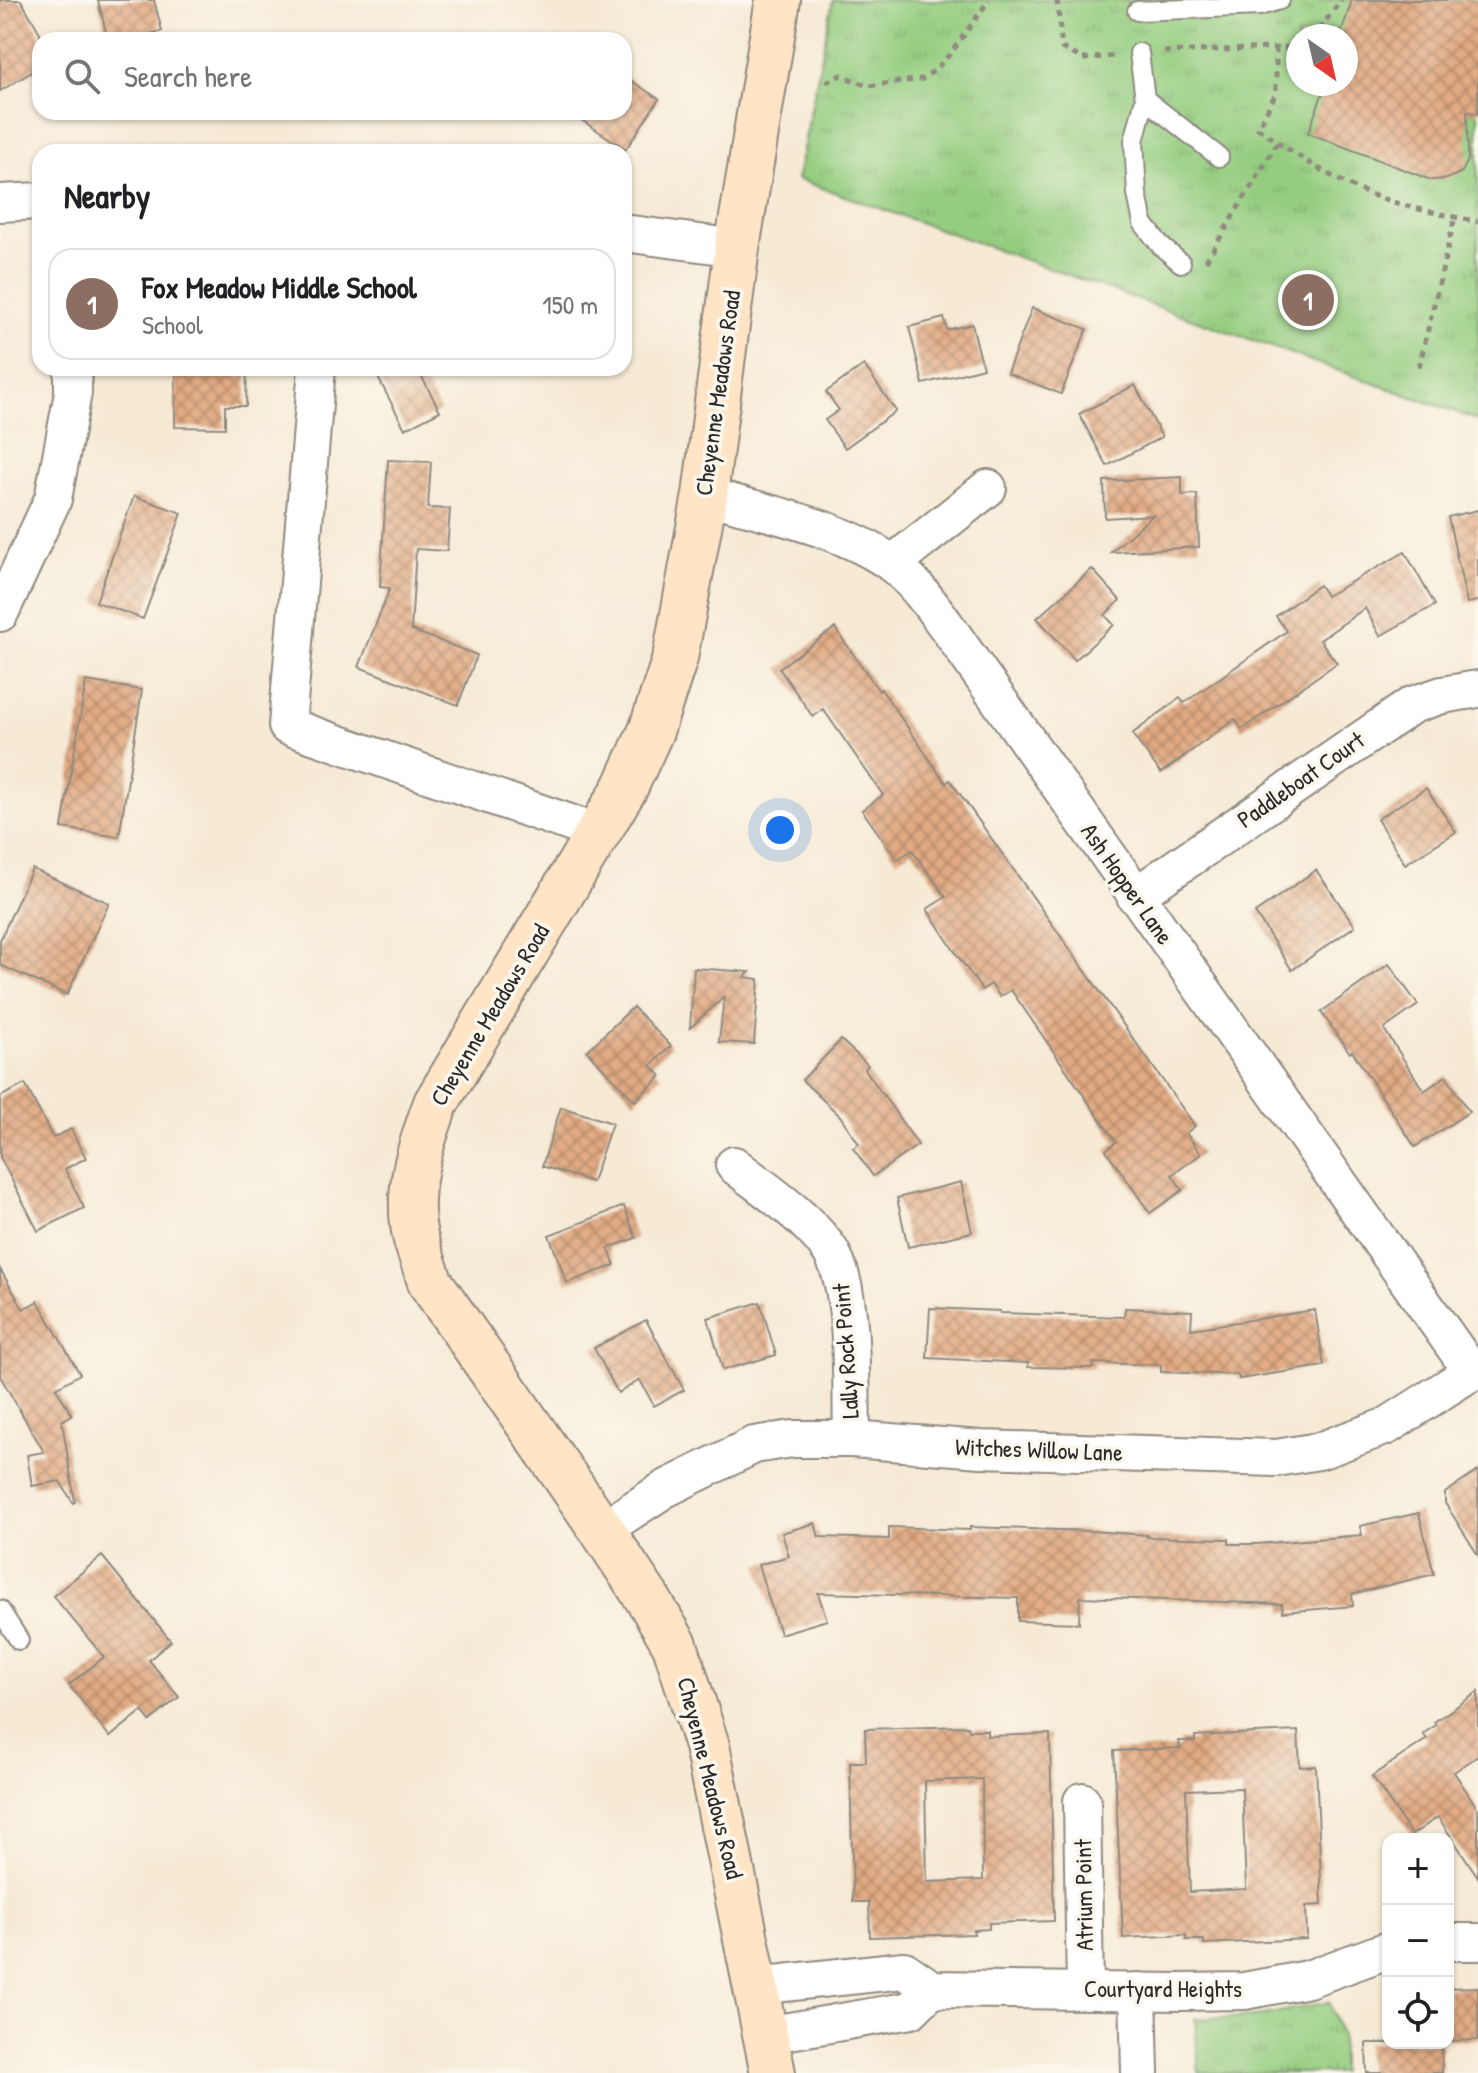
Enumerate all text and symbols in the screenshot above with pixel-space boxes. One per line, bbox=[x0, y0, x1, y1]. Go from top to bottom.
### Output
north arrow bbox=[1286, 24, 1358, 96]
search box bbox=[32, 32, 632, 120]
icon: search bbox=[60, 54, 104, 98]
text: Search here bbox=[124, 56, 252, 96]
text: Nearby bbox=[64, 173, 150, 219]
text: Fox Meadow Middle School bbox=[142, 267, 417, 307]
pin: 1 bbox=[1282, 270, 1334, 330]
text: 1 bbox=[87, 287, 97, 322]
text: 150 m bbox=[542, 287, 598, 322]
street label: Cheyenne Meadows Road bbox=[687, 288, 747, 497]
text: School bbox=[142, 307, 203, 342]
street label: Paddleboat Court bbox=[1231, 723, 1371, 835]
your location bbox=[760, 810, 800, 850]
street label: Ash Hopper Lane bbox=[1074, 816, 1182, 951]
street label: Cheyenne Meadows Road bbox=[422, 918, 556, 1111]
street label: Lally Rock Point bbox=[824, 1282, 866, 1420]
street label: Witches Willow Lane bbox=[955, 1430, 1124, 1468]
street label: Cheyenne Meadows Road bbox=[670, 1674, 752, 1882]
map controls bbox=[1382, 1833, 1454, 2049]
button: + bbox=[1382, 1833, 1454, 1905]
street label: Atrium Point bbox=[1066, 1838, 1100, 1951]
button: − bbox=[1382, 1905, 1454, 1977]
street label: Courtyard Heights bbox=[1084, 1972, 1242, 2004]
button: locate bbox=[1382, 1977, 1454, 2049]

